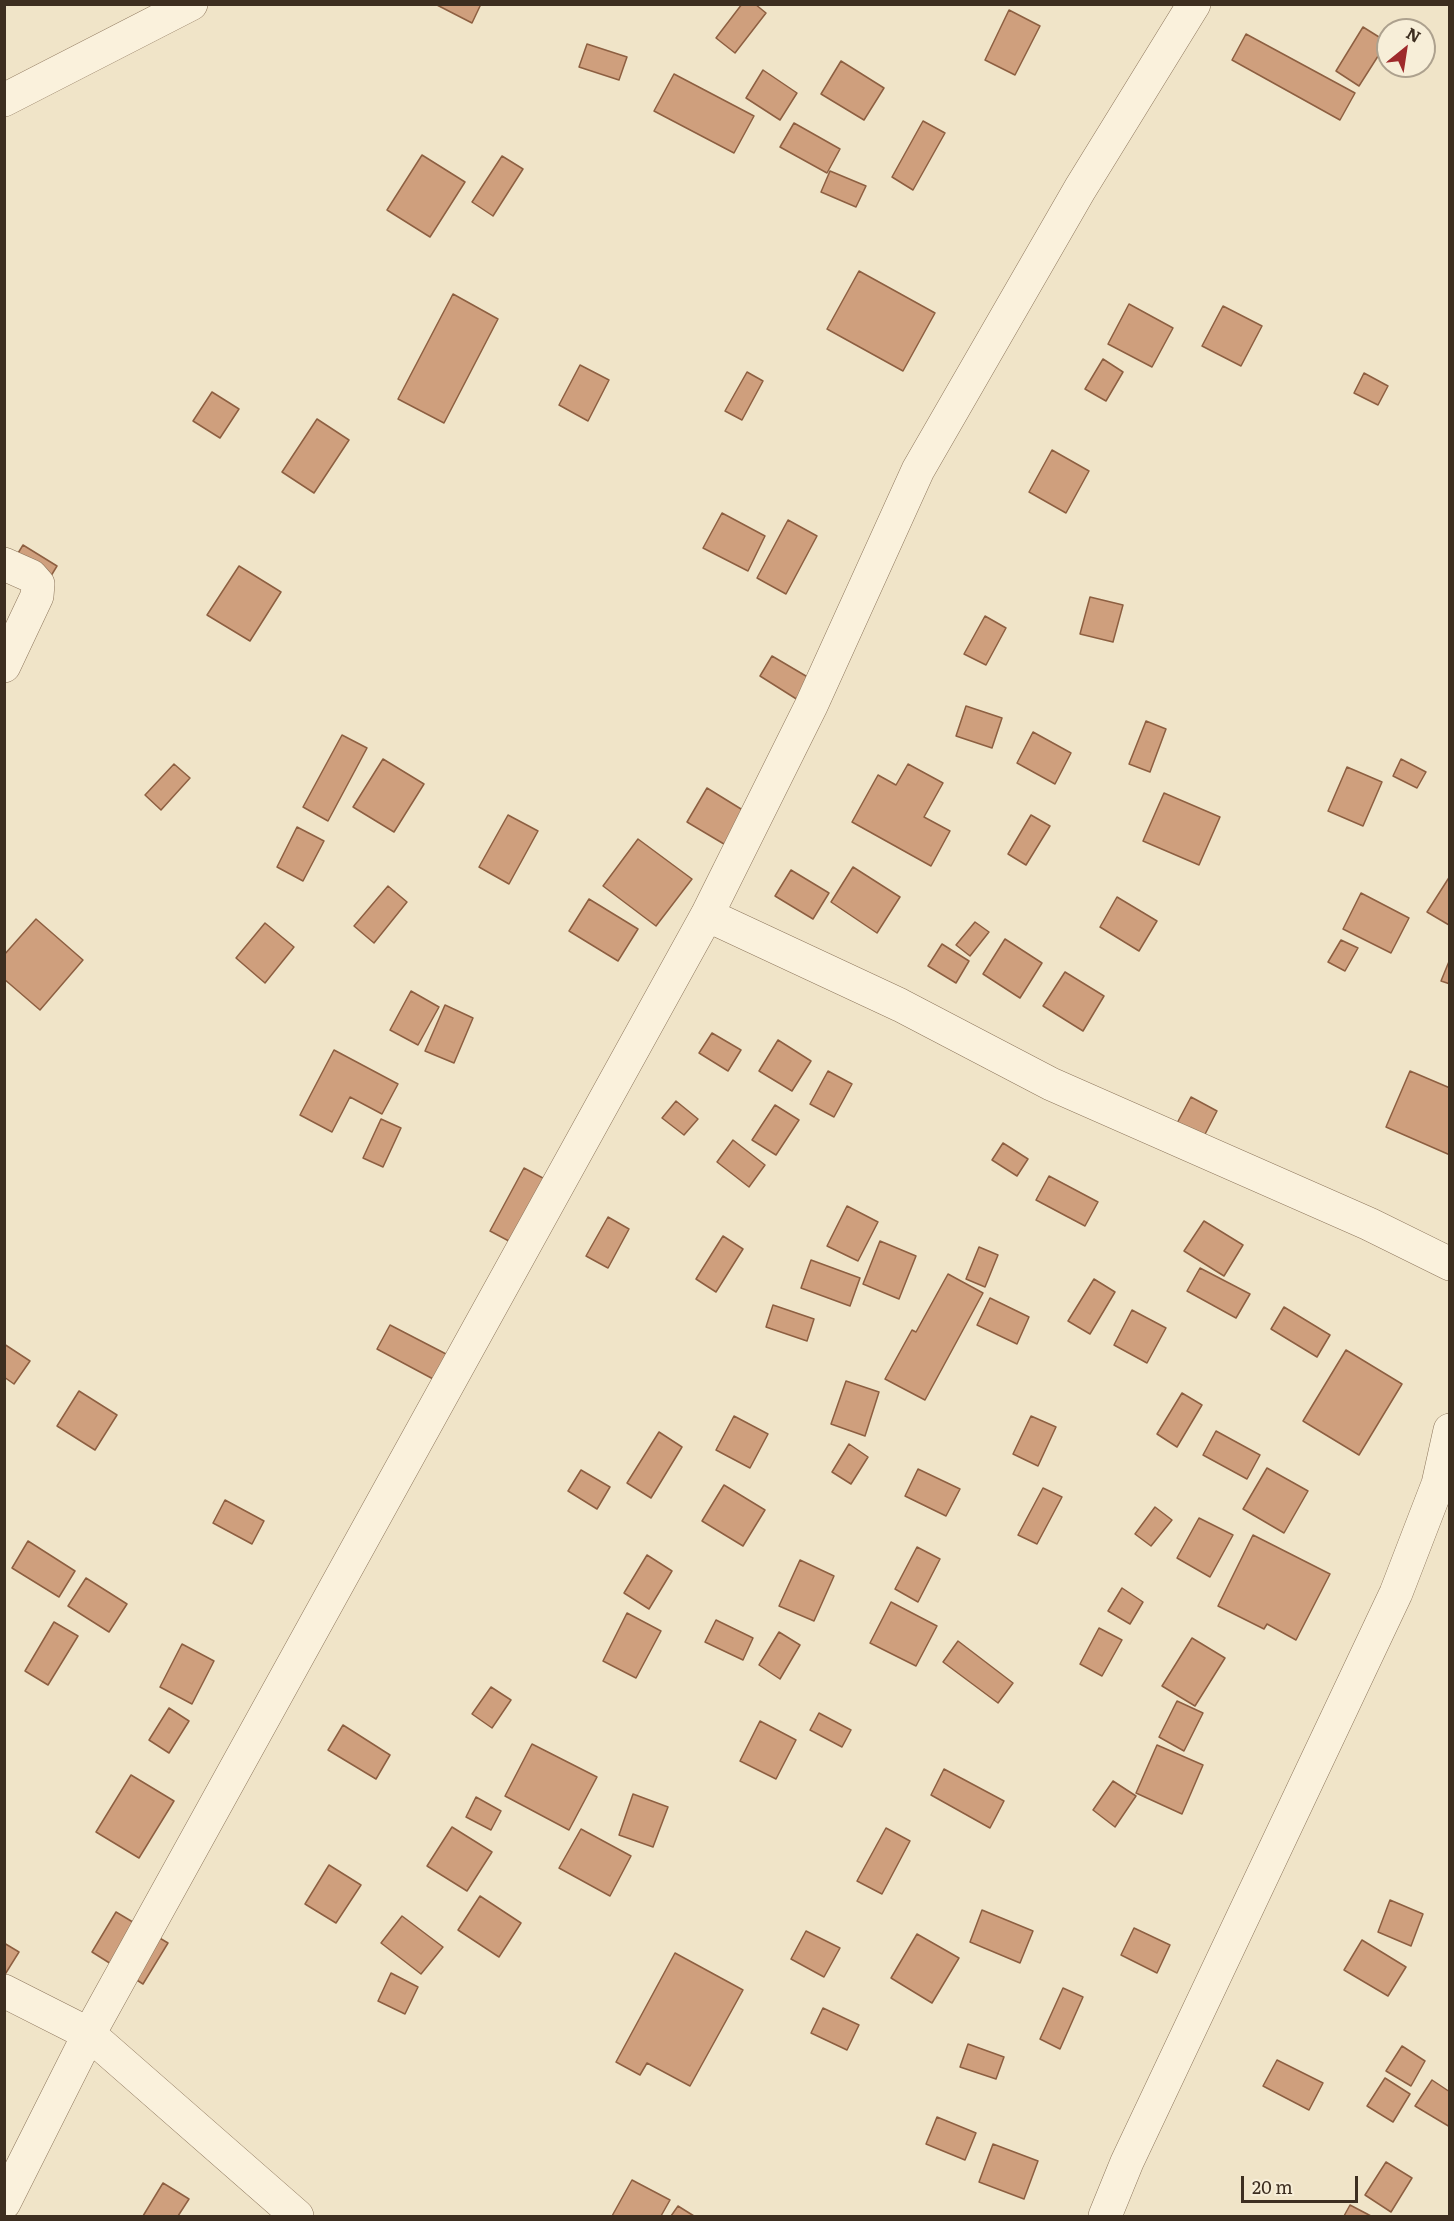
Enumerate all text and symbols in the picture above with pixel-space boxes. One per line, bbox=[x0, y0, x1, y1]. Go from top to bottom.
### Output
north arrow bbox=[1376, 18, 1436, 78]
text: N bbox=[1402, 20, 1426, 48]
scale bar bbox=[1244, 2164, 1361, 2202]
text: 20 m bbox=[1252, 2173, 1293, 2200]

